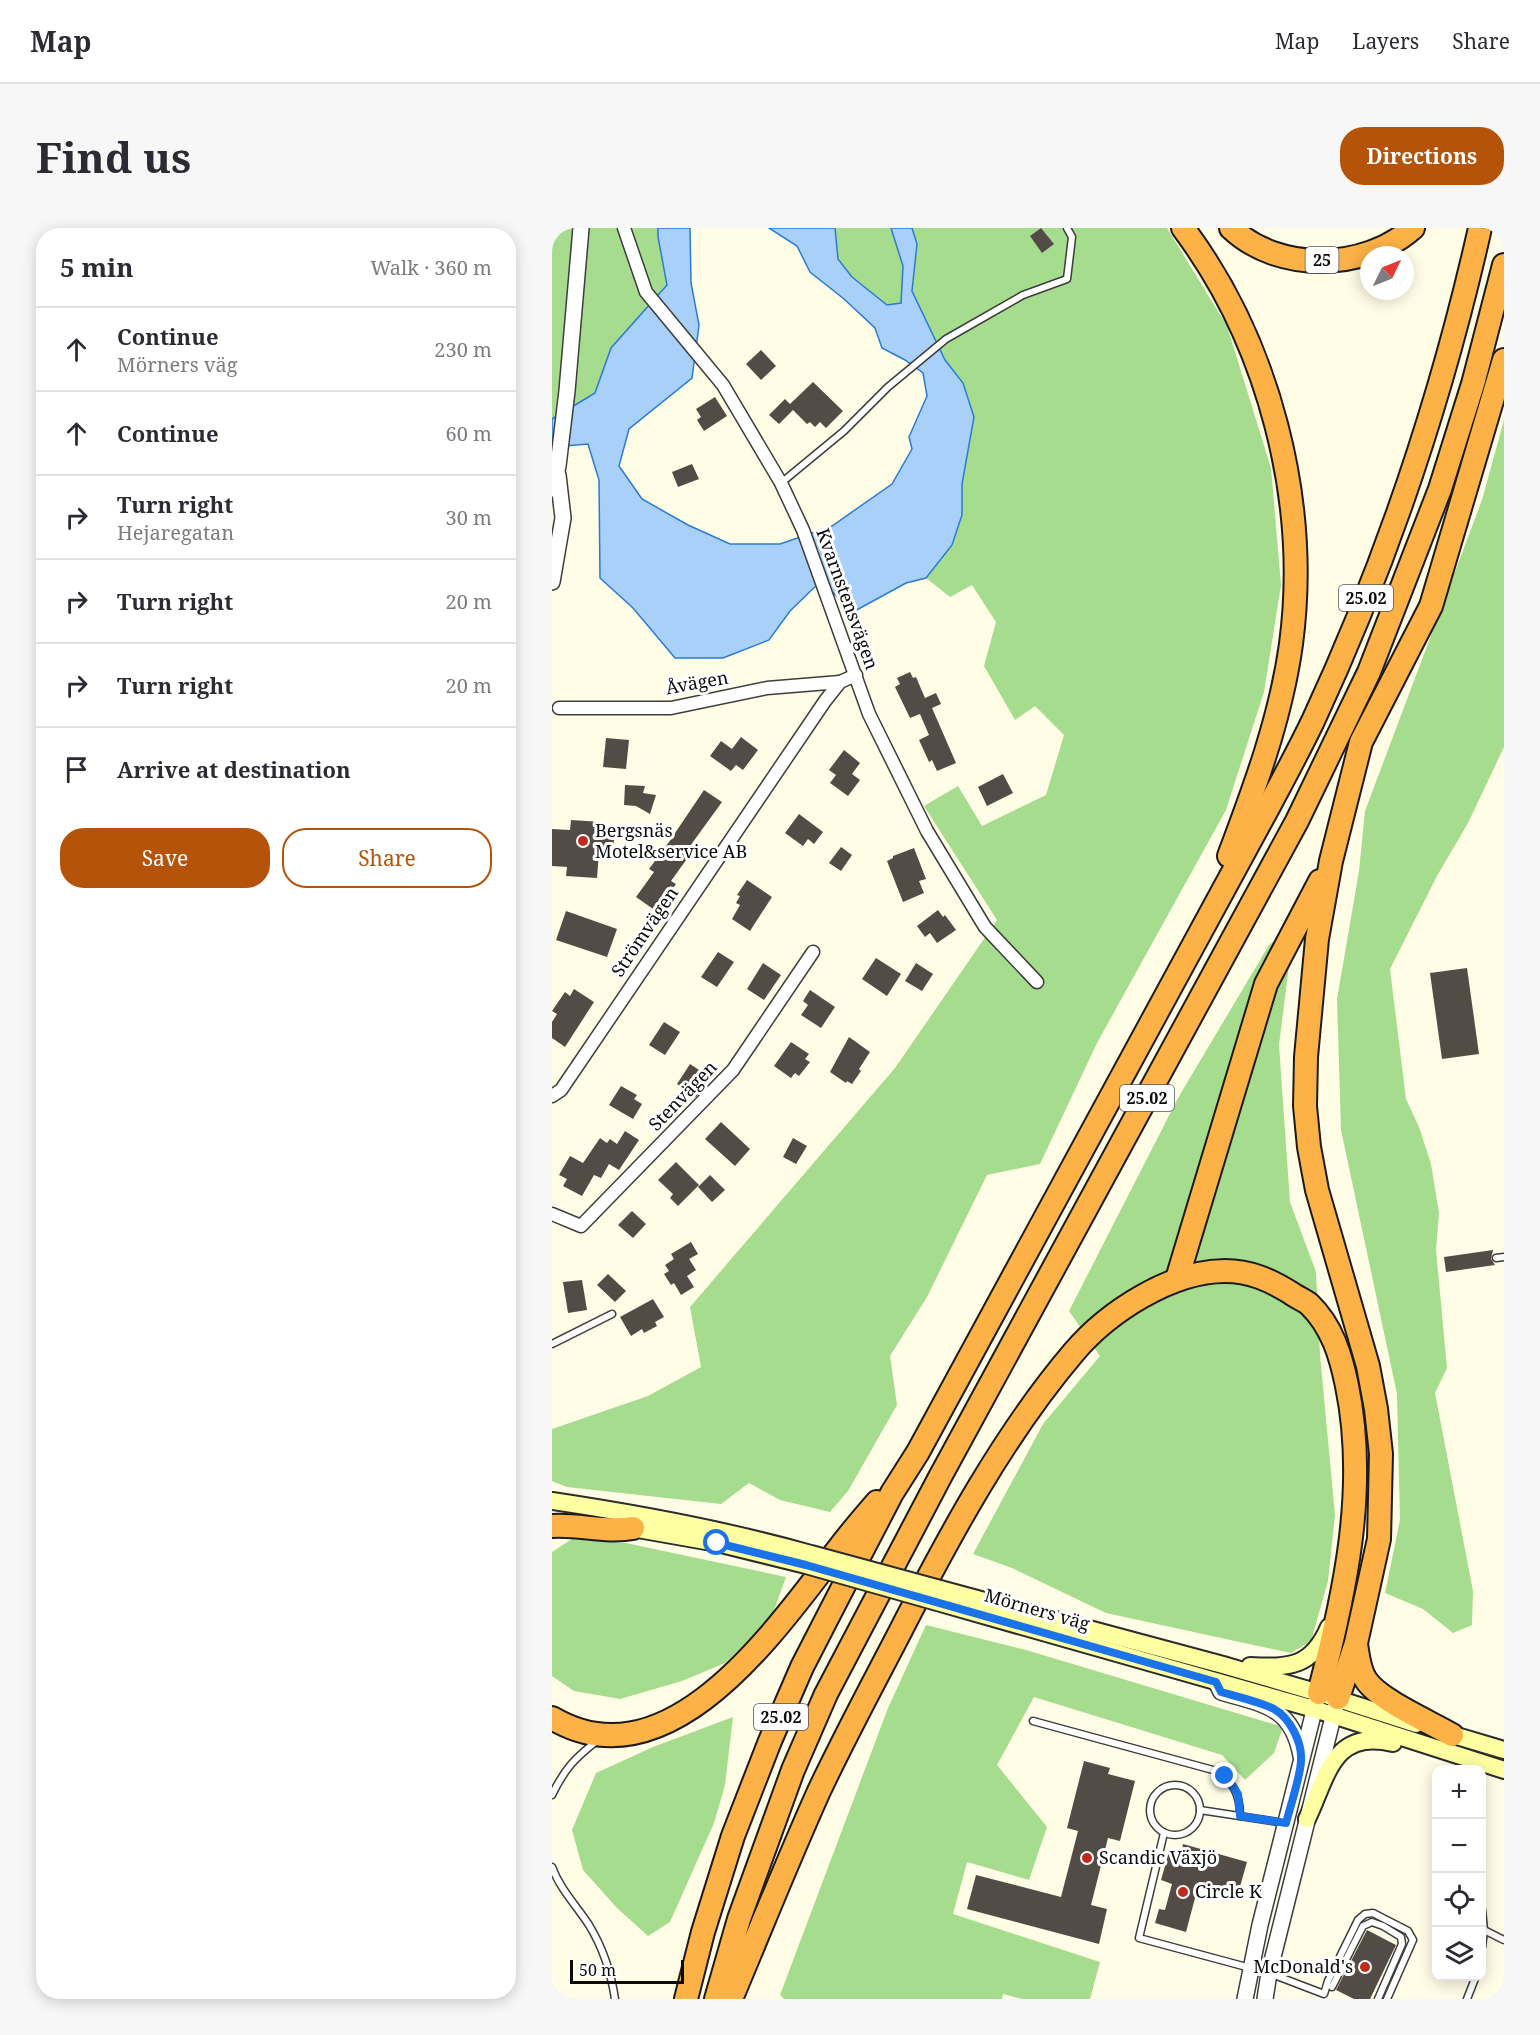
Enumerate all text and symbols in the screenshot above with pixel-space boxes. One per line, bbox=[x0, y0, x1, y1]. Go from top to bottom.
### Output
text: Map bbox=[30, 22, 92, 60]
text: Map bbox=[1275, 27, 1319, 55]
text: Layers bbox=[1352, 27, 1419, 55]
text: Share bbox=[1452, 27, 1510, 55]
button: Directions bbox=[1340, 127, 1504, 185]
text: Find us bbox=[36, 128, 191, 185]
north arrow bbox=[1360, 246, 1414, 300]
road number: 25 bbox=[1306, 247, 1338, 273]
text: 5 min bbox=[60, 249, 134, 285]
text: Walk · 360 m bbox=[370, 254, 492, 281]
text: Continue bbox=[117, 321, 219, 351]
icon: ahead bbox=[60, 333, 93, 366]
text: 230 m bbox=[434, 336, 492, 363]
text: Mörners väg bbox=[117, 351, 238, 378]
icon: ahead bbox=[60, 417, 93, 450]
text: Continue bbox=[117, 418, 219, 448]
text: 60 m bbox=[446, 420, 492, 447]
text: Turn right bbox=[117, 489, 233, 519]
icon: right bbox=[60, 501, 93, 534]
text: 30 m bbox=[446, 504, 492, 531]
text: Hejaregatan bbox=[117, 519, 234, 546]
street label: Kvarnstensvägen bbox=[811, 525, 885, 673]
icon: right bbox=[60, 585, 93, 618]
road number: 25.02 bbox=[1339, 585, 1393, 611]
text: Turn right bbox=[117, 586, 233, 616]
text: 20 m bbox=[446, 588, 492, 615]
street label: Åvägen bbox=[664, 665, 730, 699]
icon: right bbox=[60, 669, 93, 702]
text: Turn right bbox=[117, 670, 233, 700]
text: 20 m bbox=[446, 672, 492, 699]
icon: arrive bbox=[60, 753, 93, 786]
text: Arrive at destination bbox=[117, 754, 351, 784]
place label: Bergsnäs Motel&service AB bbox=[595, 818, 747, 863]
button: Save bbox=[60, 828, 270, 888]
button: Share bbox=[282, 828, 492, 888]
marker: Bergsnäs Motel&service AB bbox=[576, 834, 590, 848]
street label: Strömvägen bbox=[605, 882, 683, 981]
street label: Stenvägen bbox=[643, 1055, 722, 1136]
road number: 25.02 bbox=[1120, 1085, 1174, 1111]
route start bbox=[703, 1529, 729, 1555]
street label: Mörners väg bbox=[982, 1583, 1093, 1636]
road number: 25.02 bbox=[754, 1704, 808, 1730]
route end bbox=[1211, 1762, 1237, 1788]
map controls bbox=[1432, 1765, 1486, 1981]
button: + bbox=[1432, 1765, 1486, 1819]
button: − bbox=[1432, 1819, 1486, 1873]
place label: Scandic Växjö bbox=[1099, 1845, 1217, 1869]
marker: Scandic Växjö bbox=[1080, 1851, 1094, 1865]
button: locate bbox=[1432, 1873, 1486, 1927]
place label: Circle K bbox=[1195, 1879, 1262, 1903]
marker: Circle K bbox=[1176, 1885, 1190, 1899]
button: layers bbox=[1432, 1927, 1486, 1981]
place label: McDonald's bbox=[1253, 1954, 1353, 1978]
scale bar bbox=[570, 1957, 684, 1984]
text: 50 m bbox=[579, 1959, 616, 1981]
marker: McDonald's bbox=[1358, 1960, 1372, 1974]

